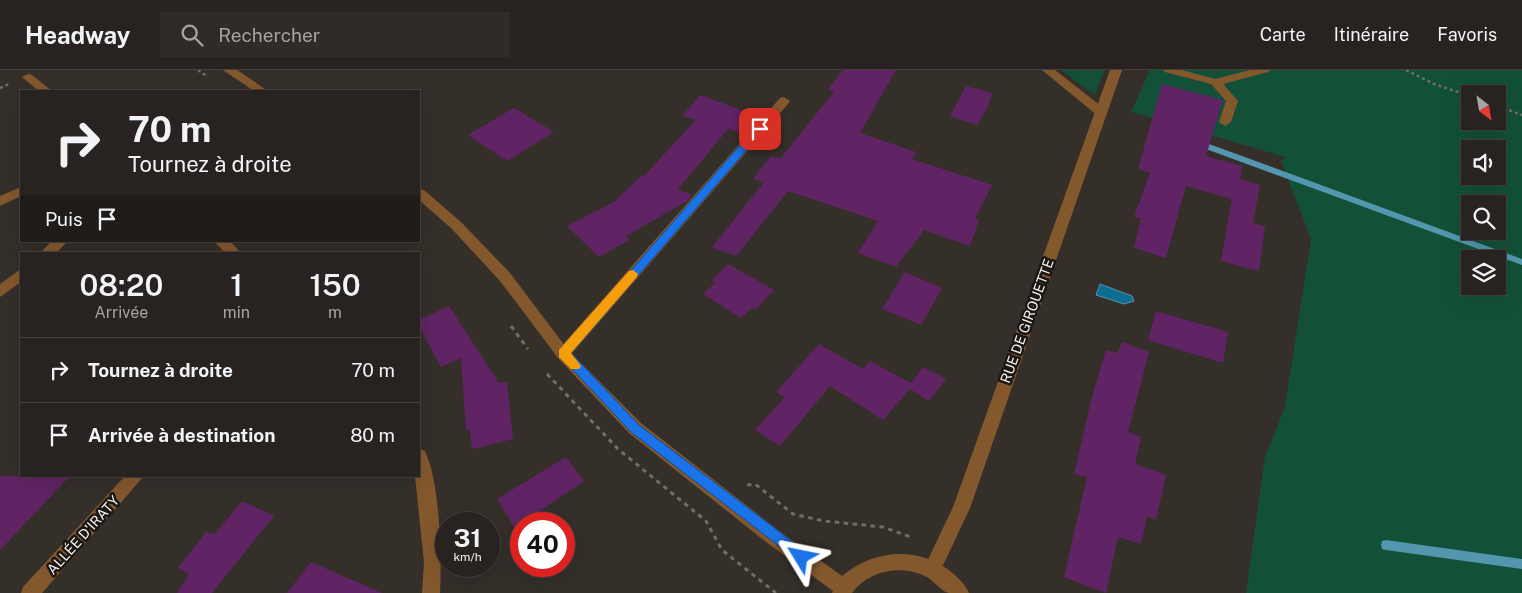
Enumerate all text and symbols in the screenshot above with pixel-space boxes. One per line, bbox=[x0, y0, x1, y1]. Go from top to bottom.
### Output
search box bbox=[160, 12, 510, 57]
text: Headway bbox=[25, 21, 130, 49]
icon: search bbox=[178, 21, 206, 49]
text: Rechercher bbox=[218, 24, 320, 46]
text: Carte bbox=[1260, 24, 1306, 45]
text: Itinéraire bbox=[1334, 24, 1409, 45]
text: Favoris bbox=[1437, 24, 1497, 45]
north arrow bbox=[1461, 85, 1506, 130]
map controls bbox=[1461, 85, 1506, 295]
pin bbox=[739, 108, 781, 150]
text: 70 m bbox=[128, 109, 211, 150]
icon: right bbox=[45, 110, 110, 175]
icon: arrive bbox=[746, 115, 774, 143]
button: sound bbox=[1461, 140, 1506, 185]
text: Tournez à droite bbox=[128, 151, 292, 177]
button: search bbox=[1461, 195, 1506, 240]
icon: arrive bbox=[93, 205, 121, 233]
text: Puis bbox=[45, 208, 83, 230]
button: layers bbox=[1461, 250, 1506, 295]
street label: RUE DE GIROUETTE bbox=[997, 257, 1057, 385]
text: 08:20 bbox=[79, 267, 163, 303]
text: 1 bbox=[230, 267, 243, 303]
text: 150 bbox=[309, 267, 361, 303]
text: Arrivée bbox=[94, 303, 148, 322]
text: min bbox=[223, 303, 250, 322]
text: m bbox=[328, 303, 342, 322]
icon: right bbox=[45, 356, 73, 384]
text: Tournez à droite bbox=[88, 359, 233, 381]
text: 70 m bbox=[351, 359, 395, 381]
icon: arrive bbox=[45, 421, 73, 449]
text: Arrivée à destination bbox=[88, 424, 276, 446]
text: 80 m bbox=[350, 424, 395, 446]
street label: ALLÉE D'IRATY bbox=[43, 492, 123, 577]
speed limit sign: 40 bbox=[510, 512, 575, 577]
text: 31 bbox=[454, 523, 481, 553]
position arrow bbox=[774, 530, 826, 582]
text: km/h bbox=[453, 550, 482, 564]

